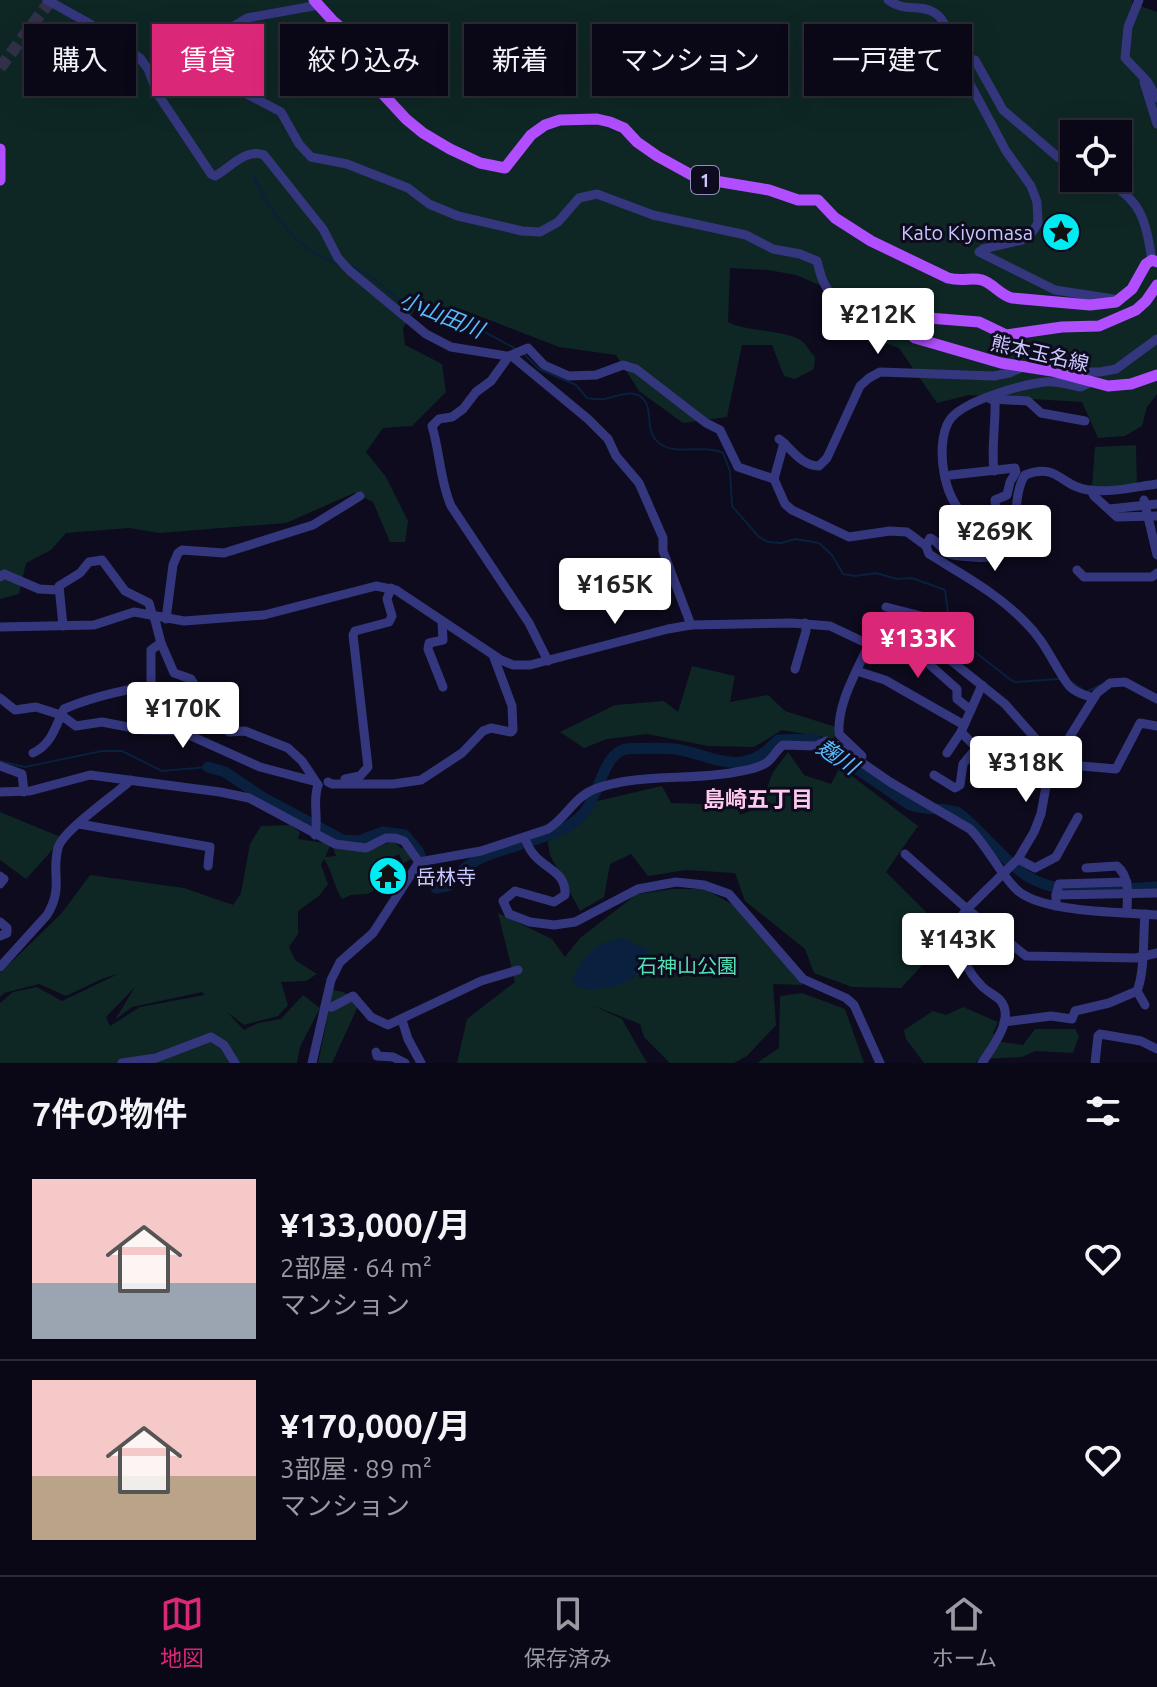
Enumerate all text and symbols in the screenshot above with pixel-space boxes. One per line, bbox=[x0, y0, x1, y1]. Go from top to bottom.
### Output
chip: 購入 bbox=[24, 24, 136, 96]
chip: 賃貸 bbox=[152, 24, 264, 96]
chip: 絞り込み bbox=[280, 24, 448, 96]
chip: 新着 bbox=[464, 24, 576, 96]
chip: マンション bbox=[592, 24, 788, 96]
chip: 一戸建て bbox=[804, 24, 972, 96]
map controls bbox=[1060, 120, 1132, 192]
button: locate bbox=[1060, 120, 1132, 192]
road number: 1 bbox=[691, 166, 719, 194]
place icon: Kato Kiyomasa bbox=[1040, 211, 1082, 253]
place label: Kato Kiyomasa bbox=[901, 221, 1033, 244]
water label: 小山田川 bbox=[397, 286, 489, 343]
pin: ¥212K bbox=[822, 288, 934, 356]
text: ¥212K bbox=[840, 299, 916, 328]
street label: 熊本玉名線 bbox=[989, 331, 1091, 375]
pin: ¥269K bbox=[939, 505, 1051, 573]
text: ¥269K bbox=[957, 516, 1033, 545]
pin: ¥165K bbox=[559, 558, 671, 626]
text: ¥165K bbox=[577, 569, 653, 598]
pin: ¥133K bbox=[862, 612, 974, 680]
text: ¥133K bbox=[880, 623, 956, 652]
pin: ¥170K bbox=[127, 682, 239, 750]
text: ¥170K bbox=[145, 693, 221, 722]
water label: 麹川 bbox=[813, 734, 865, 780]
pin: ¥318K bbox=[970, 736, 1082, 804]
text: ¥318K bbox=[988, 747, 1064, 776]
district label: 島崎五丁目 bbox=[703, 786, 813, 811]
temple icon: 岳林寺 bbox=[367, 855, 409, 897]
place label: 岳林寺 bbox=[416, 865, 476, 888]
pin: ¥143K bbox=[902, 913, 1014, 981]
text: ¥143K bbox=[920, 924, 996, 953]
park label: 石神山公園 bbox=[637, 954, 737, 977]
icon: filters bbox=[1081, 1089, 1125, 1133]
text: 7件の物件 bbox=[32, 1094, 187, 1132]
text: ¥133,000/月 bbox=[280, 1205, 471, 1243]
icon: home bbox=[96, 1211, 192, 1307]
icon: heart bbox=[1081, 1237, 1125, 1281]
text: 2部屋 · 64 m² bbox=[280, 1253, 432, 1282]
text: マンション bbox=[280, 1290, 410, 1319]
text: ¥170,000/月 bbox=[280, 1406, 471, 1444]
icon: home bbox=[96, 1412, 192, 1508]
icon: heart bbox=[1081, 1438, 1125, 1482]
text: 3部屋 · 89 m² bbox=[280, 1454, 432, 1483]
text: マンション bbox=[280, 1491, 410, 1520]
tab: 地図 bbox=[160, 1592, 204, 1672]
tab: 保存済み bbox=[524, 1592, 612, 1672]
tab: ホーム bbox=[932, 1592, 997, 1672]

